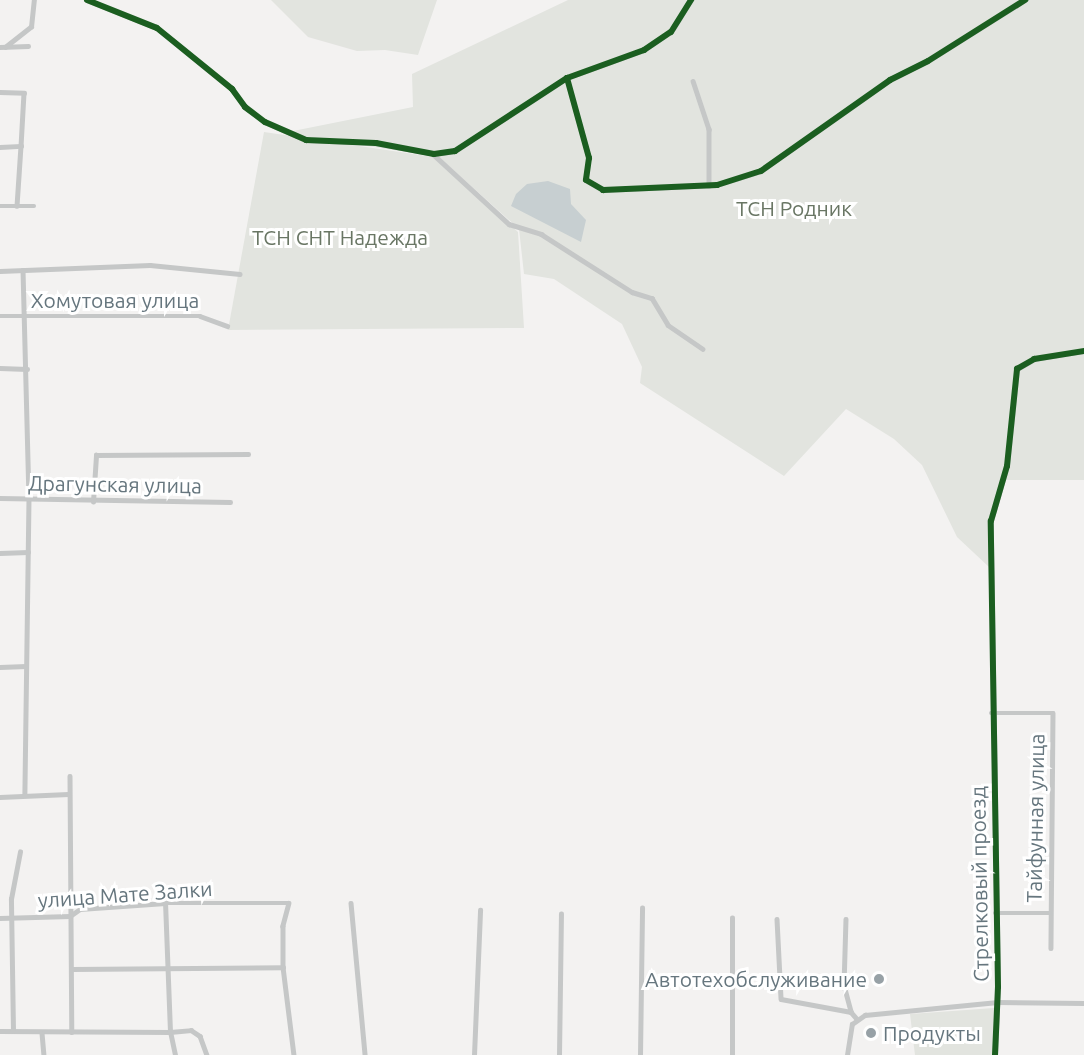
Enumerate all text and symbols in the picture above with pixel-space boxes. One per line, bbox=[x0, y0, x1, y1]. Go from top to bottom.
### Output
park label: ТСН Родник bbox=[736, 195, 852, 221]
park label: ТСН СНТ Надежда bbox=[252, 224, 428, 250]
street label: Хомутовая улица bbox=[31, 287, 199, 313]
street label: Драгунская улица bbox=[28, 470, 202, 498]
street label: Тайфунная улица bbox=[1021, 733, 1049, 903]
street label: Стрелковый проезд bbox=[965, 786, 993, 982]
street label: улица Мате Залки bbox=[37, 875, 213, 913]
place label: Автотехобслуживание bbox=[645, 966, 867, 992]
marker: Автотехобслуживание bbox=[872, 972, 886, 986]
place label: Продукты bbox=[883, 1020, 981, 1046]
marker: Продукты bbox=[864, 1026, 878, 1040]

